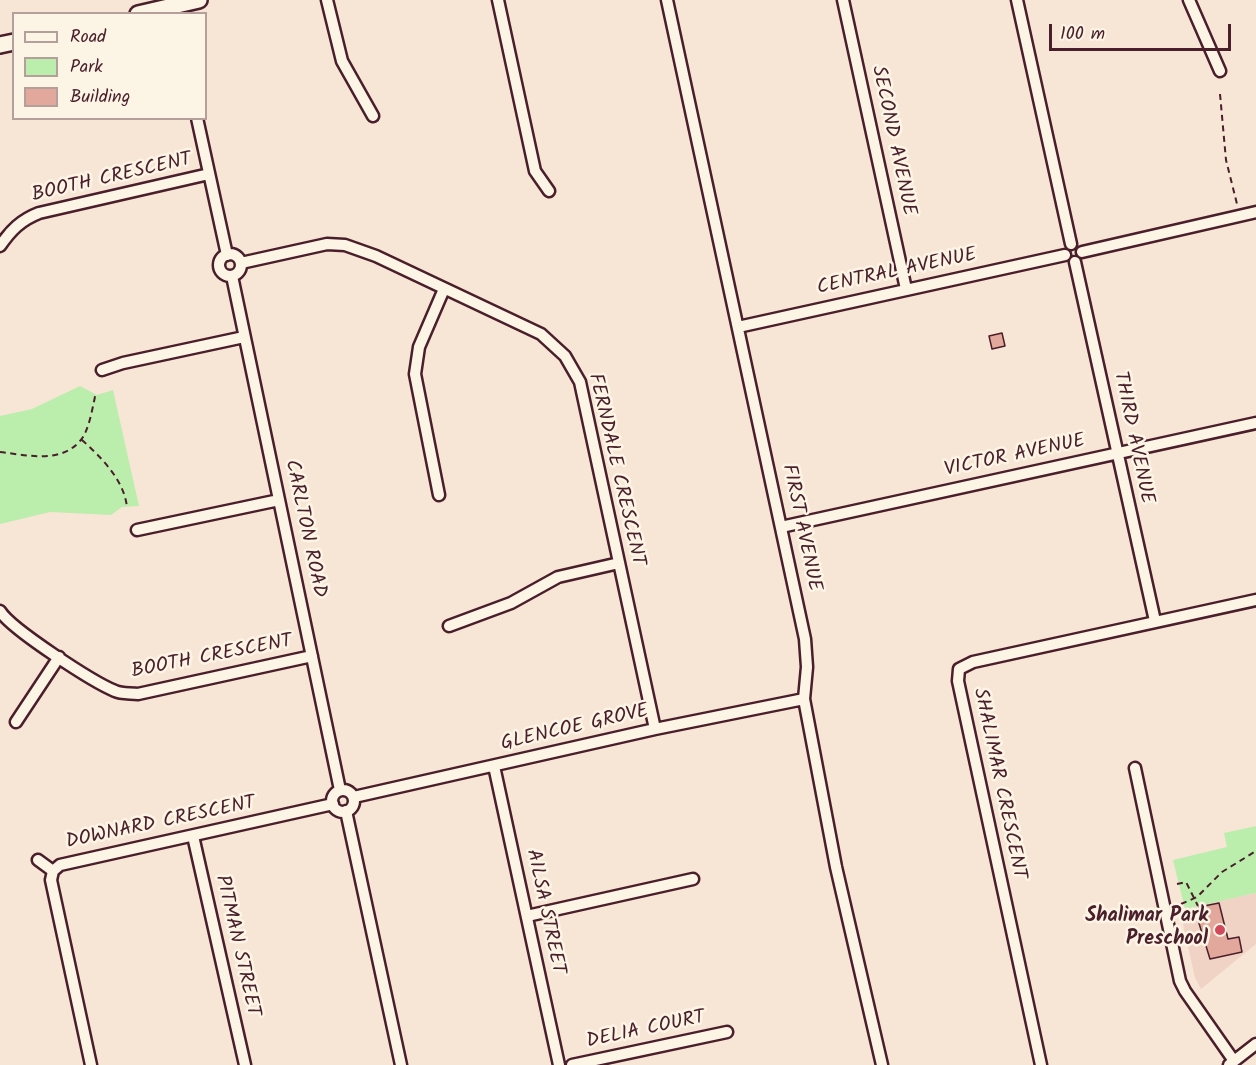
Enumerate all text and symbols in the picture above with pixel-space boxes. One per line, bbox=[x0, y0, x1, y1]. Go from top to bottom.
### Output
legend bbox=[12, 12, 207, 120]
scale bar bbox=[1052, 12, 1234, 50]
text: 100 m bbox=[1060, 20, 1105, 49]
text: Road bbox=[70, 23, 106, 52]
text: Park bbox=[70, 53, 103, 82]
street label: SECOND AVENUE bbox=[864, 64, 920, 218]
text: Building bbox=[70, 83, 130, 112]
street label: BOOTH CRESCENT bbox=[30, 149, 194, 209]
street label: CENTRAL AVENUE bbox=[815, 244, 979, 302]
street label: THIRD AVENUE bbox=[1106, 370, 1158, 506]
street label: FERNDALE CRESCENT bbox=[581, 371, 649, 569]
street label: VICTOR AVENUE bbox=[942, 430, 1088, 484]
street label: CARLTON ROAD bbox=[278, 458, 330, 600]
street label: FIRST AVENUE bbox=[775, 462, 825, 594]
street label: BOOTH CRESCENT bbox=[130, 631, 294, 685]
street label: SHALIMAR CRESCENT bbox=[966, 686, 1030, 882]
street label: GLENCOE GROVE bbox=[499, 700, 651, 758]
street label: DOWNARD CRESCENT bbox=[64, 792, 258, 856]
street label: AILSA STREET bbox=[519, 847, 569, 977]
street label: PITMAN STREET bbox=[208, 873, 264, 1019]
place label: Shalimar Park Preschool bbox=[1085, 906, 1208, 953]
marker: Shalimar Park Preschool bbox=[1213, 923, 1227, 937]
street label: DELIA COURT bbox=[585, 1007, 707, 1055]

